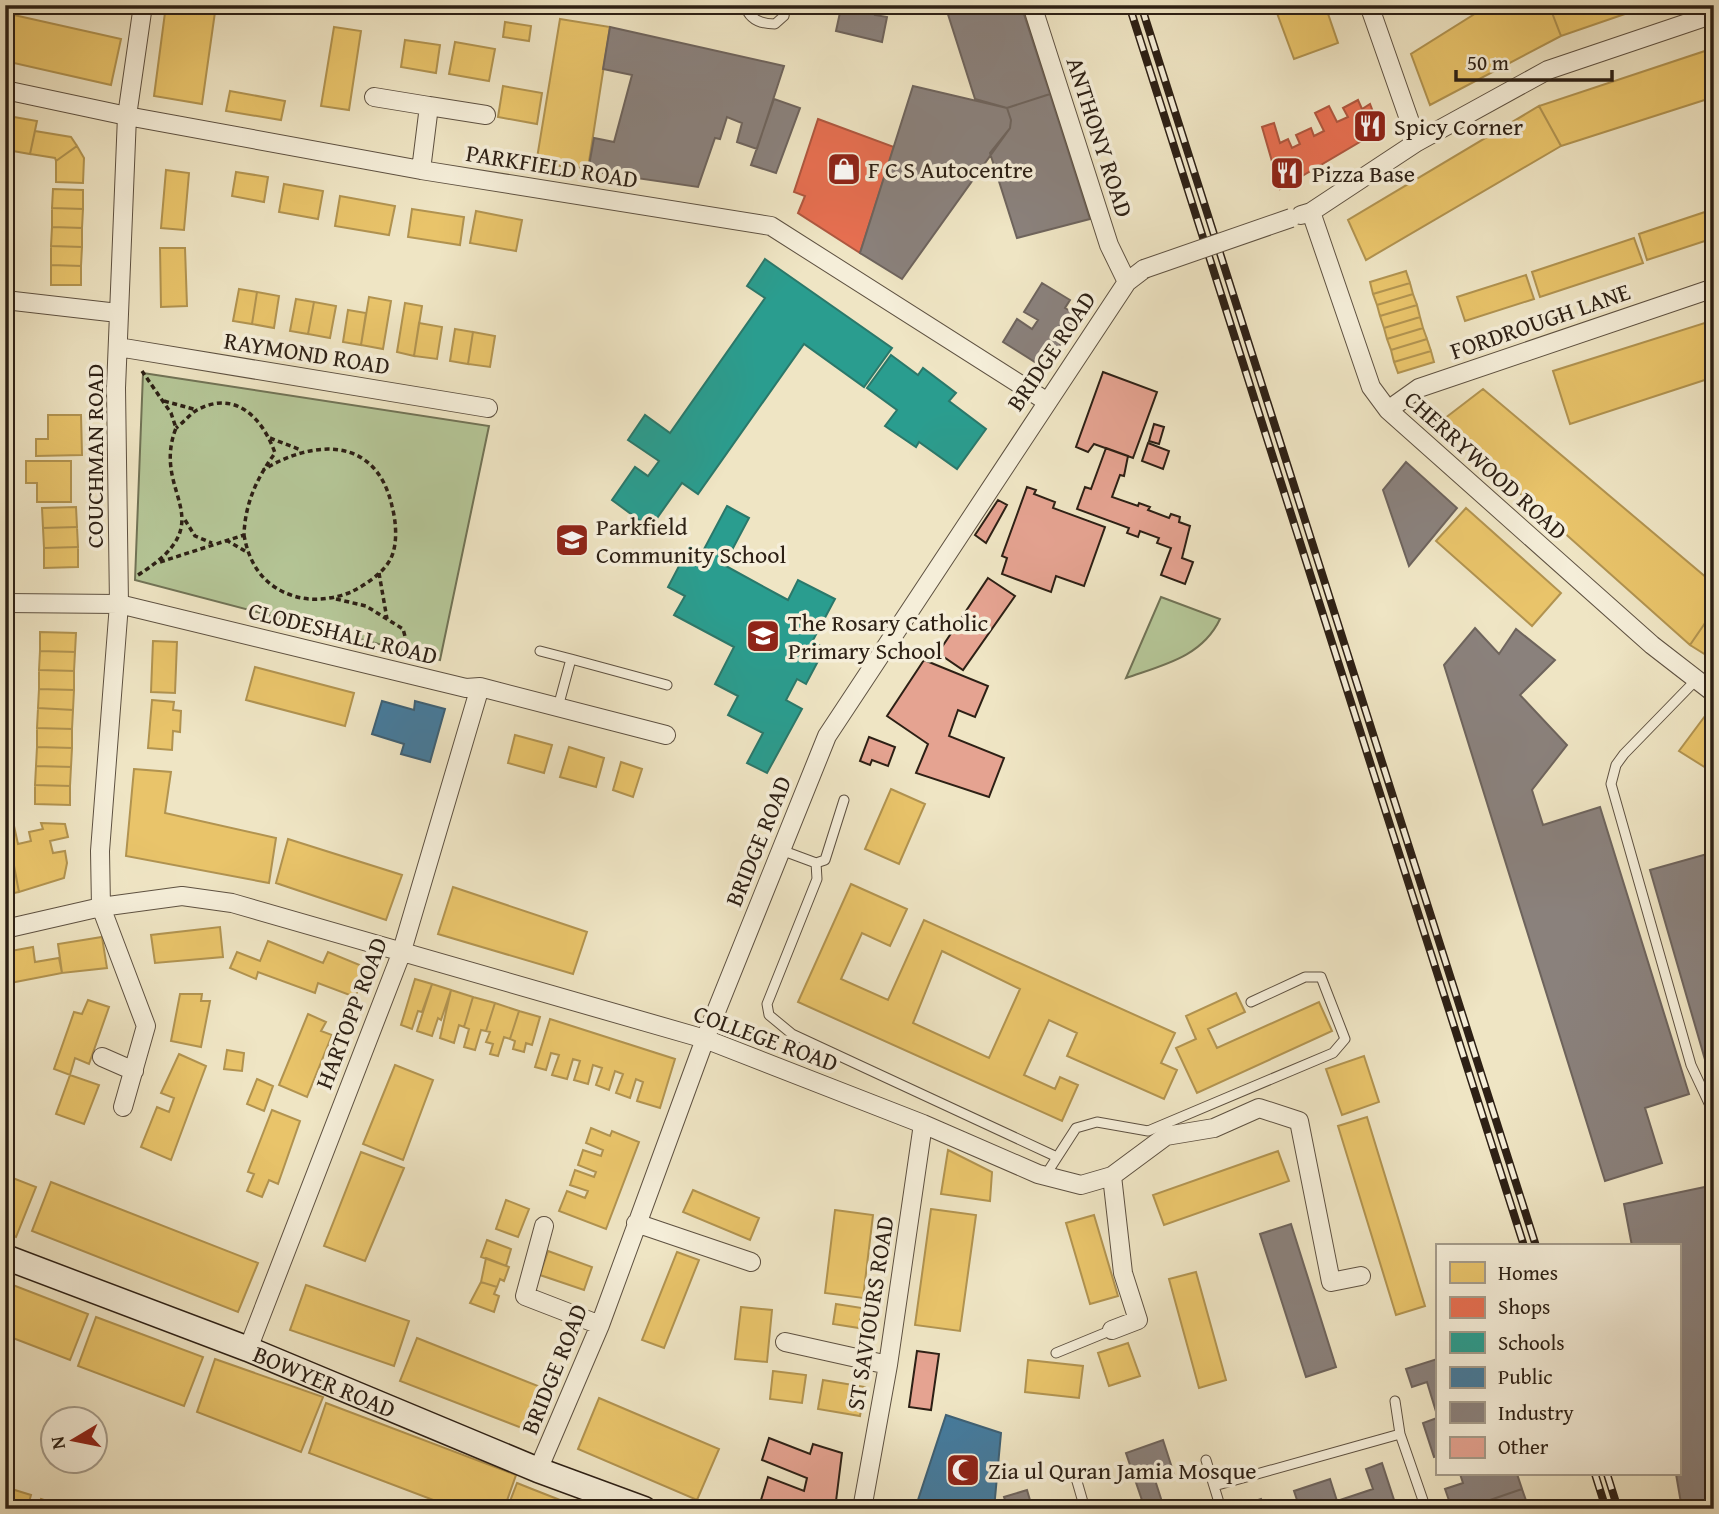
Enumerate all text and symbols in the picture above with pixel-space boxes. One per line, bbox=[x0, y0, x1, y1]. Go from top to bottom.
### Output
scale bar bbox=[1456, 38, 1612, 82]
text: 50 m bbox=[1467, 47, 1509, 78]
street label: ANTHONY ROAD bbox=[1058, 52, 1142, 222]
restaurant icon: Spicy Corner bbox=[1351, 107, 1389, 145]
place label: Spicy Corner bbox=[1394, 109, 1523, 144]
street label: PARKFIELD ROAD bbox=[463, 135, 641, 197]
shop icon: F C S Autocentre bbox=[825, 150, 863, 188]
place label: F C S Autocentre bbox=[868, 152, 1033, 187]
restaurant icon: Pizza Base bbox=[1268, 154, 1306, 192]
place label: Pizza Base bbox=[1312, 156, 1415, 191]
street label: FORDROUGH LANE bbox=[1445, 274, 1635, 368]
street label: BRIDGE ROAD bbox=[998, 284, 1104, 418]
street label: RAYMOND ROAD bbox=[222, 323, 392, 383]
street label: COUCHMAN ROAD bbox=[77, 364, 112, 548]
street label: CHERRYWOOD ROAD bbox=[1397, 382, 1575, 548]
place label: Parkfield Community School bbox=[596, 509, 786, 572]
school or university icon: Parkfield Community School bbox=[553, 521, 591, 559]
street label: CLODESHALL ROAD bbox=[245, 593, 441, 673]
place label: The Rosary Catholic Primary School bbox=[788, 605, 989, 668]
school or university icon: The Rosary Catholic Primary School bbox=[744, 617, 782, 655]
street label: BRIDGE ROAD bbox=[716, 771, 800, 911]
street label: HARTOPP ROAD bbox=[306, 932, 396, 1094]
street label: COLLEGE ROAD bbox=[689, 996, 843, 1080]
street label: ST SAVIOURS ROAD bbox=[837, 1213, 903, 1413]
legend bbox=[1436, 1244, 1680, 1476]
text: Homes bbox=[1498, 1257, 1558, 1288]
text: Shops bbox=[1498, 1291, 1550, 1322]
street label: BRIDGE ROAD bbox=[512, 1299, 596, 1439]
text: Schools bbox=[1498, 1327, 1565, 1358]
street label: BOWYER ROAD bbox=[248, 1336, 401, 1426]
text: Public bbox=[1498, 1361, 1553, 1392]
text: Industry bbox=[1498, 1397, 1574, 1428]
north arrow bbox=[38, 1406, 108, 1476]
text: Other bbox=[1498, 1431, 1549, 1462]
text: N bbox=[42, 1434, 72, 1452]
mosque icon: Zia ul Quran Jamia Mosque bbox=[944, 1451, 982, 1489]
place label: Zia ul Quran Jamia Mosque bbox=[988, 1453, 1257, 1488]

